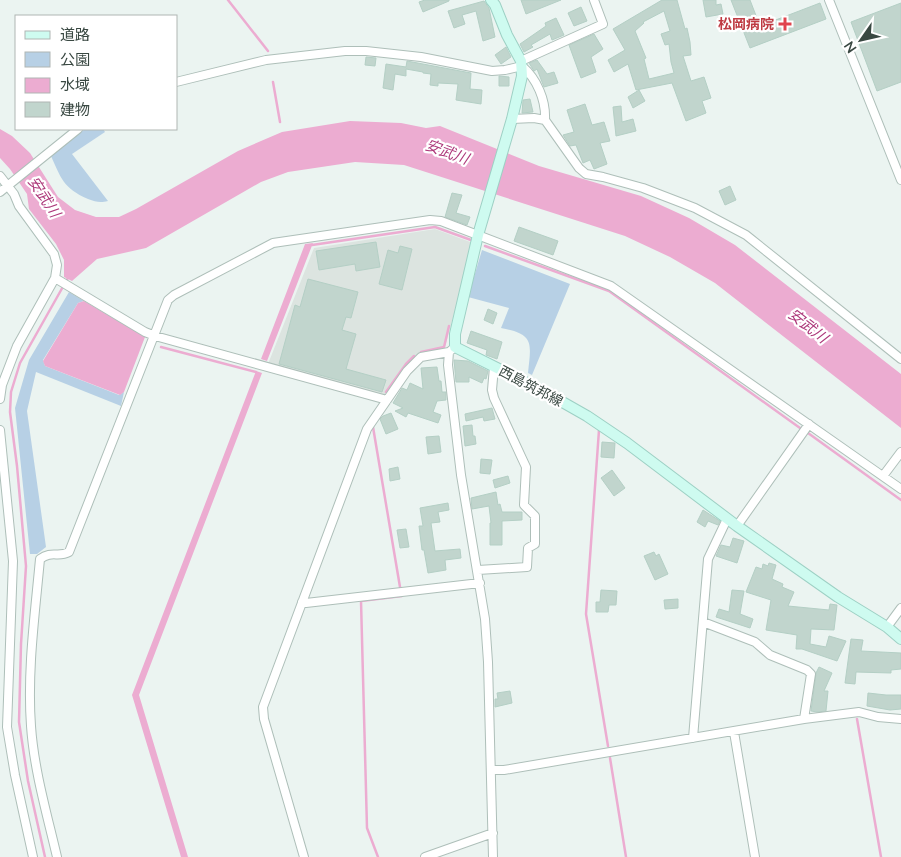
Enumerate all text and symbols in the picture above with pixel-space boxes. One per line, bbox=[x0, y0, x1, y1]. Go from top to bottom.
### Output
legend bbox=[15, 15, 178, 130]
place label: 松岡病院 bbox=[718, 15, 774, 34]
north arrow bbox=[836, 15, 886, 65]
marker: 松岡病院 bbox=[778, 17, 792, 31]
text: 道路 bbox=[60, 25, 90, 45]
text: N bbox=[840, 37, 861, 57]
text: 公園 bbox=[60, 50, 90, 70]
text: 水域 bbox=[60, 75, 90, 95]
text: 建物 bbox=[60, 100, 90, 120]
water label: 安武川 bbox=[422, 135, 473, 170]
water label: 安武川 bbox=[23, 173, 66, 223]
water label: 安武川 bbox=[784, 304, 833, 349]
street label: 西島筑邦線 bbox=[495, 362, 566, 411]

